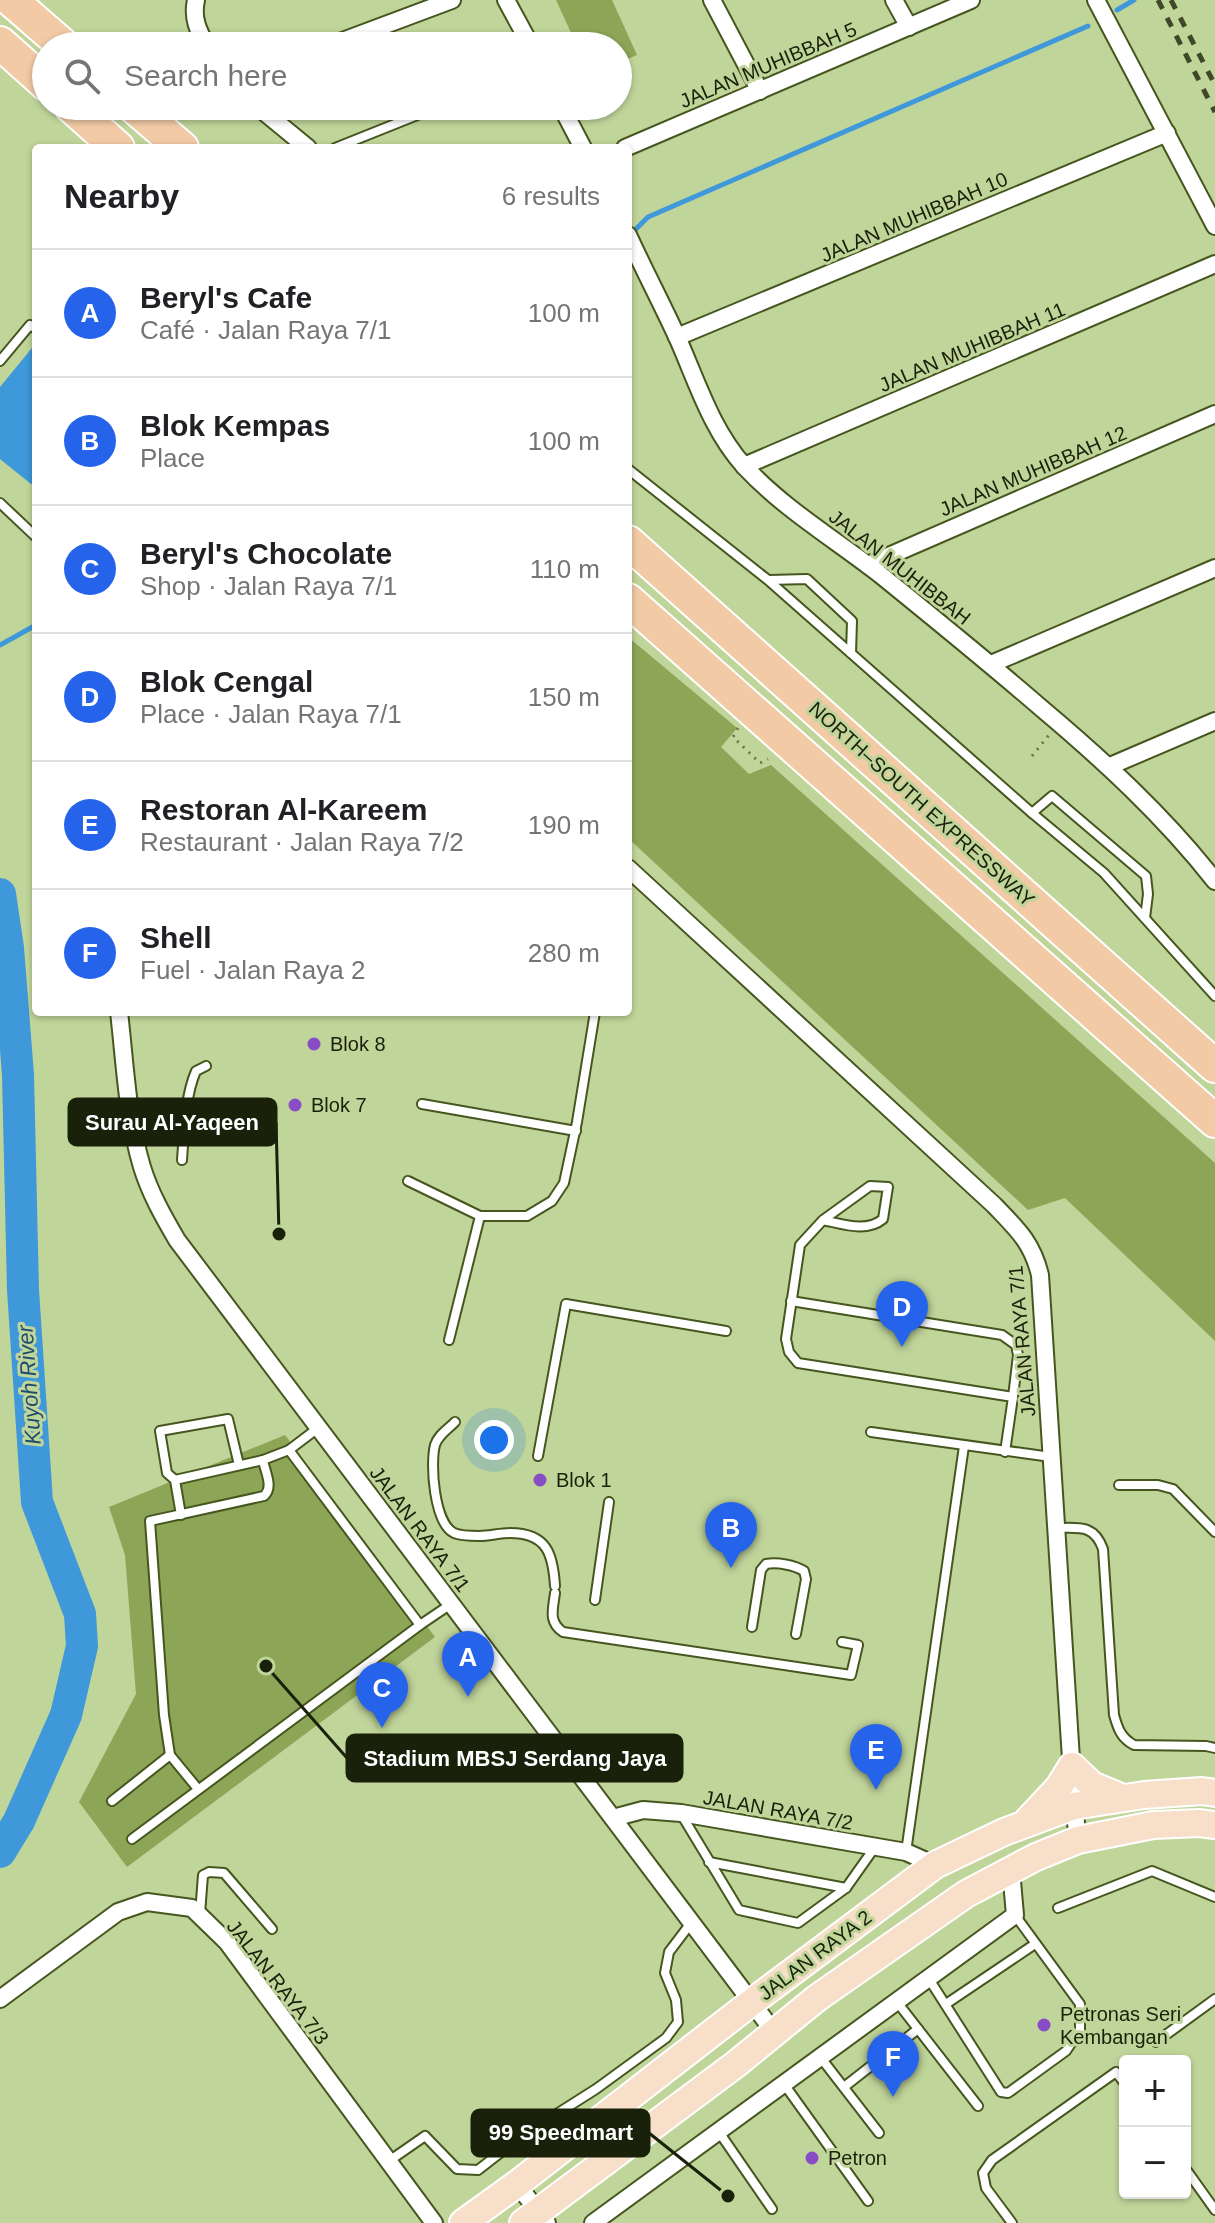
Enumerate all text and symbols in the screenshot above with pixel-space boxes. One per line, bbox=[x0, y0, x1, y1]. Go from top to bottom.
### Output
street label: JALAN MUHIBBAH 5 bbox=[676, 18, 860, 112]
search box bbox=[32, 32, 632, 120]
icon: search bbox=[60, 54, 104, 98]
text: Search here bbox=[124, 59, 287, 92]
street label: JALAN MUHIBBAH 10 bbox=[817, 168, 1011, 266]
text: Nearby bbox=[64, 177, 179, 215]
text: 6 results bbox=[502, 181, 600, 211]
text: Beryl's Cafe bbox=[140, 281, 312, 314]
text: A bbox=[81, 298, 99, 328]
text: 100 m bbox=[528, 298, 600, 328]
street label: JALAN MUHIBBAH 11 bbox=[876, 298, 1068, 396]
text: Café · Jalan Raya 7/1 bbox=[140, 315, 391, 345]
text: Blok Kempas bbox=[140, 409, 330, 442]
street label: JALAN MUHIBBAH 12 bbox=[936, 422, 1130, 520]
text: B bbox=[81, 426, 99, 456]
text: 100 m bbox=[528, 426, 600, 456]
text: Place bbox=[140, 443, 205, 473]
street label: JALAN MUHIBBAH bbox=[825, 505, 975, 629]
text: Beryl's Chocolate bbox=[140, 537, 392, 570]
text: C bbox=[81, 554, 99, 584]
text: 110 m bbox=[530, 554, 600, 584]
text: Shop · Jalan Raya 7/1 bbox=[140, 571, 397, 601]
text: Blok Cengal bbox=[140, 665, 313, 698]
text: D bbox=[81, 682, 99, 712]
text: 150 m bbox=[528, 682, 600, 712]
street label: NORTH–SOUTH EXPRESSWAY bbox=[805, 697, 1039, 911]
text: Place · Jalan Raya 7/1 bbox=[140, 699, 402, 729]
text: Restoran Al-Kareem bbox=[140, 793, 427, 826]
text: E bbox=[81, 810, 99, 840]
text: 190 m bbox=[528, 810, 600, 840]
text: Restaurant · Jalan Raya 7/2 bbox=[140, 827, 464, 857]
text: Shell bbox=[140, 921, 212, 954]
text: F bbox=[82, 938, 98, 968]
text: 280 m bbox=[528, 938, 600, 968]
text: Fuel · Jalan Raya 2 bbox=[140, 955, 365, 985]
place label: Blok 8 bbox=[330, 1033, 386, 1055]
marker: Blok 8 bbox=[305, 1035, 323, 1053]
place label: Blok 7 bbox=[311, 1094, 367, 1116]
marker: Blok 7 bbox=[286, 1096, 304, 1114]
callout: Surau Al-Yaqeen bbox=[69, 1099, 276, 1145]
text: Surau Al-Yaqeen bbox=[85, 1110, 259, 1135]
street label: JALAN RAYA 7/1 bbox=[1004, 1265, 1040, 1417]
pin: D bbox=[876, 1281, 928, 1347]
water label: Kuyoh River bbox=[12, 1323, 46, 1446]
your location bbox=[474, 1420, 514, 1460]
street label: JALAN RAYA 7/1 bbox=[366, 1462, 474, 1596]
place label: Blok 1 bbox=[556, 1469, 612, 1491]
marker: Blok 1 bbox=[531, 1471, 549, 1489]
pin: B bbox=[705, 1502, 757, 1568]
pin: A bbox=[442, 1631, 494, 1697]
pin: C bbox=[356, 1662, 408, 1728]
pin: E bbox=[850, 1724, 902, 1790]
callout: Stadium MBSJ Serdang Jaya bbox=[347, 1735, 682, 1781]
text: Stadium MBSJ Serdang Jaya bbox=[363, 1746, 667, 1771]
street label: JALAN RAYA 7/2 bbox=[701, 1786, 855, 1834]
street label: JALAN RAYA 2 bbox=[755, 1906, 875, 2004]
street label: JALAN RAYA 7/3 bbox=[223, 1916, 333, 2048]
place label: Petronas Seri Kembangan bbox=[1060, 2003, 1181, 2048]
marker: Petronas Seri Kembangan bbox=[1035, 2016, 1053, 2034]
pin: F bbox=[867, 2031, 919, 2097]
map controls bbox=[1119, 2055, 1191, 2199]
button: + bbox=[1119, 2055, 1191, 2127]
callout: 99 Speedmart bbox=[472, 2110, 649, 2156]
text: 99 Speedmart bbox=[489, 2120, 634, 2145]
button: − bbox=[1119, 2127, 1191, 2199]
place label: Petron bbox=[828, 2147, 887, 2169]
marker: Petron bbox=[803, 2149, 821, 2167]

